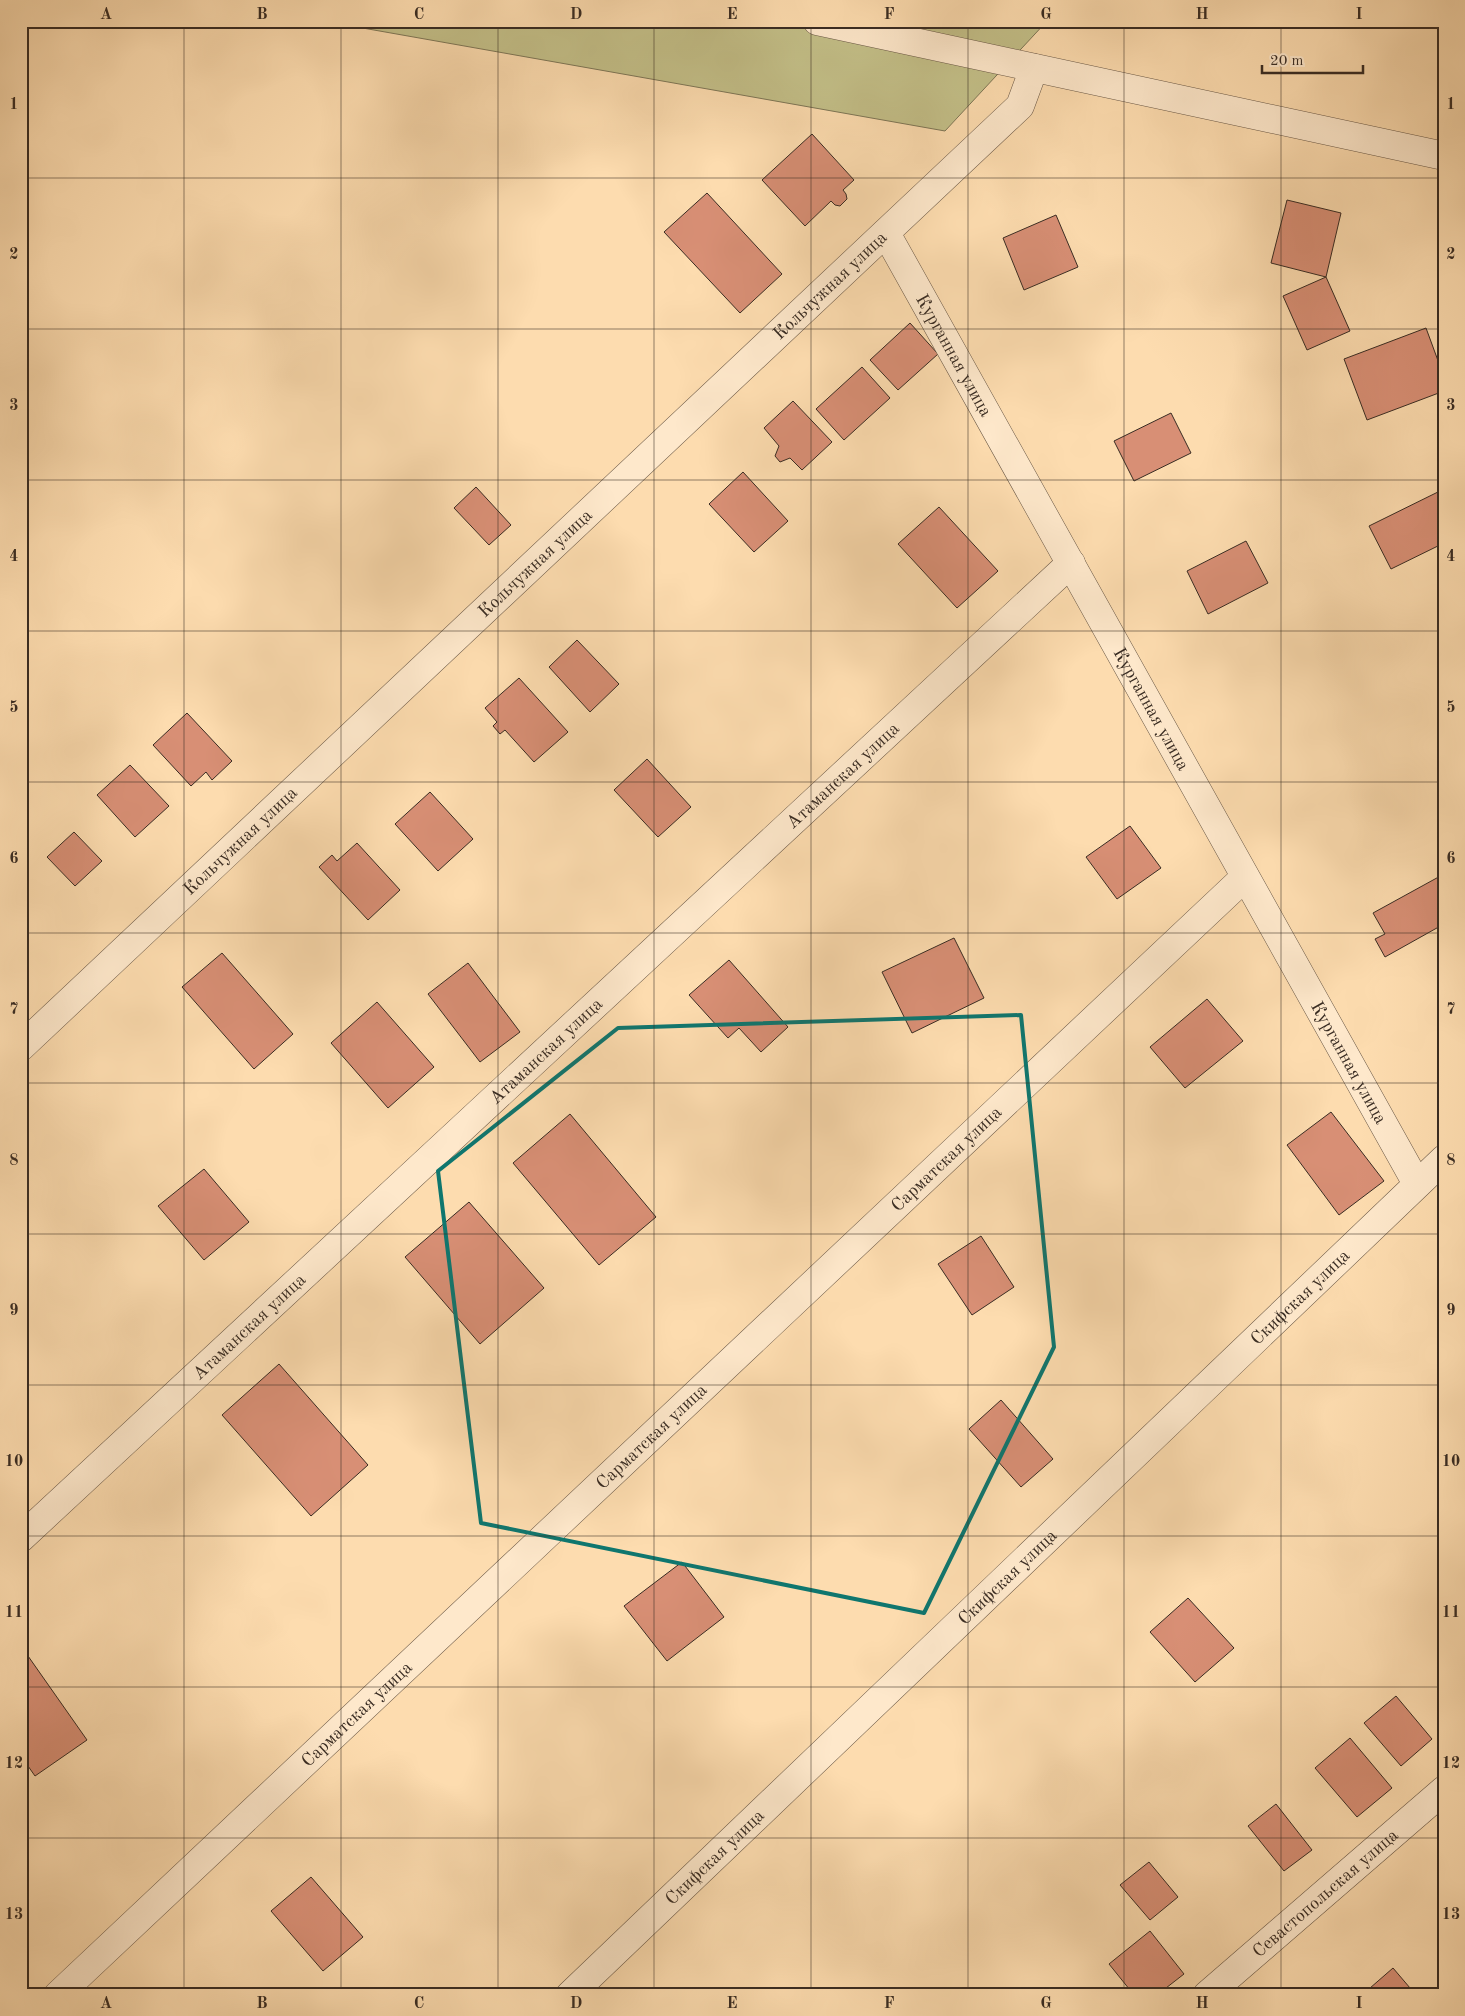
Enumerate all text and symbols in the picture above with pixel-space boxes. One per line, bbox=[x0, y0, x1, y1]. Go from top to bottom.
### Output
text: A bbox=[100, 7, 112, 23]
text: B bbox=[256, 7, 268, 23]
text: C bbox=[414, 7, 424, 23]
text: D bbox=[570, 7, 582, 23]
text: E bbox=[726, 7, 738, 23]
text: F bbox=[884, 7, 895, 23]
text: G bbox=[1040, 7, 1052, 23]
text: H bbox=[1195, 7, 1209, 23]
text: I bbox=[1355, 7, 1363, 23]
scale bar bbox=[1262, 42, 1364, 74]
text: 20 m bbox=[1270, 54, 1304, 69]
text: 1 bbox=[9, 97, 19, 113]
text: 1 bbox=[1446, 97, 1456, 113]
street label: Кольчужная улица bbox=[770, 228, 891, 344]
text: 2 bbox=[9, 247, 19, 263]
text: 2 bbox=[1446, 247, 1456, 263]
street label: Курганная улица bbox=[912, 291, 995, 420]
text: 3 bbox=[9, 398, 19, 414]
text: 3 bbox=[1446, 398, 1456, 414]
street label: Кольчужная улица bbox=[475, 506, 596, 621]
text: 4 bbox=[9, 549, 19, 565]
text: 4 bbox=[1446, 549, 1456, 565]
street label: Курганная улица bbox=[1109, 645, 1192, 774]
text: 5 bbox=[9, 700, 19, 716]
text: 5 bbox=[1446, 700, 1456, 716]
street label: Атаманская улица bbox=[783, 719, 903, 832]
street label: Кольчужная улица bbox=[180, 784, 301, 899]
text: 6 bbox=[9, 851, 19, 867]
text: 6 bbox=[1446, 851, 1456, 867]
street label: Атаманская улица bbox=[487, 995, 606, 1108]
street label: Курганная улица bbox=[1307, 999, 1390, 1127]
text: 7 bbox=[9, 1002, 19, 1018]
text: 7 bbox=[1446, 1002, 1456, 1018]
street label: Сарматская улица bbox=[888, 1103, 1006, 1215]
text: 8 bbox=[9, 1153, 19, 1169]
text: 8 bbox=[1446, 1153, 1456, 1169]
street label: Скифская улица bbox=[1248, 1246, 1353, 1349]
street label: Атаманская улица bbox=[190, 1271, 310, 1384]
text: 9 bbox=[9, 1303, 19, 1319]
text: 9 bbox=[1446, 1303, 1456, 1319]
street label: Сарматская улица bbox=[593, 1381, 711, 1493]
text: 10 bbox=[5, 1454, 23, 1470]
text: 10 bbox=[1442, 1454, 1460, 1470]
street label: Скифская улица bbox=[955, 1526, 1061, 1629]
text: 11 bbox=[5, 1605, 23, 1621]
text: 11 bbox=[1442, 1605, 1460, 1621]
street label: Сарматская улица bbox=[298, 1658, 416, 1771]
text: 12 bbox=[5, 1756, 23, 1772]
text: 12 bbox=[1442, 1756, 1460, 1772]
street label: Скифская улица bbox=[662, 1806, 768, 1909]
street label: Севастопольская улица bbox=[1249, 1826, 1402, 1961]
text: 13 bbox=[5, 1907, 23, 1923]
text: 13 bbox=[1442, 1907, 1460, 1923]
text: A bbox=[100, 1996, 112, 2012]
text: B bbox=[256, 1996, 268, 2012]
text: C bbox=[414, 1996, 424, 2012]
text: D bbox=[570, 1996, 582, 2012]
text: E bbox=[726, 1996, 738, 2012]
text: F bbox=[884, 1996, 895, 2012]
text: G bbox=[1040, 1996, 1052, 2012]
text: H bbox=[1195, 1996, 1209, 2012]
text: I bbox=[1355, 1996, 1363, 2012]

